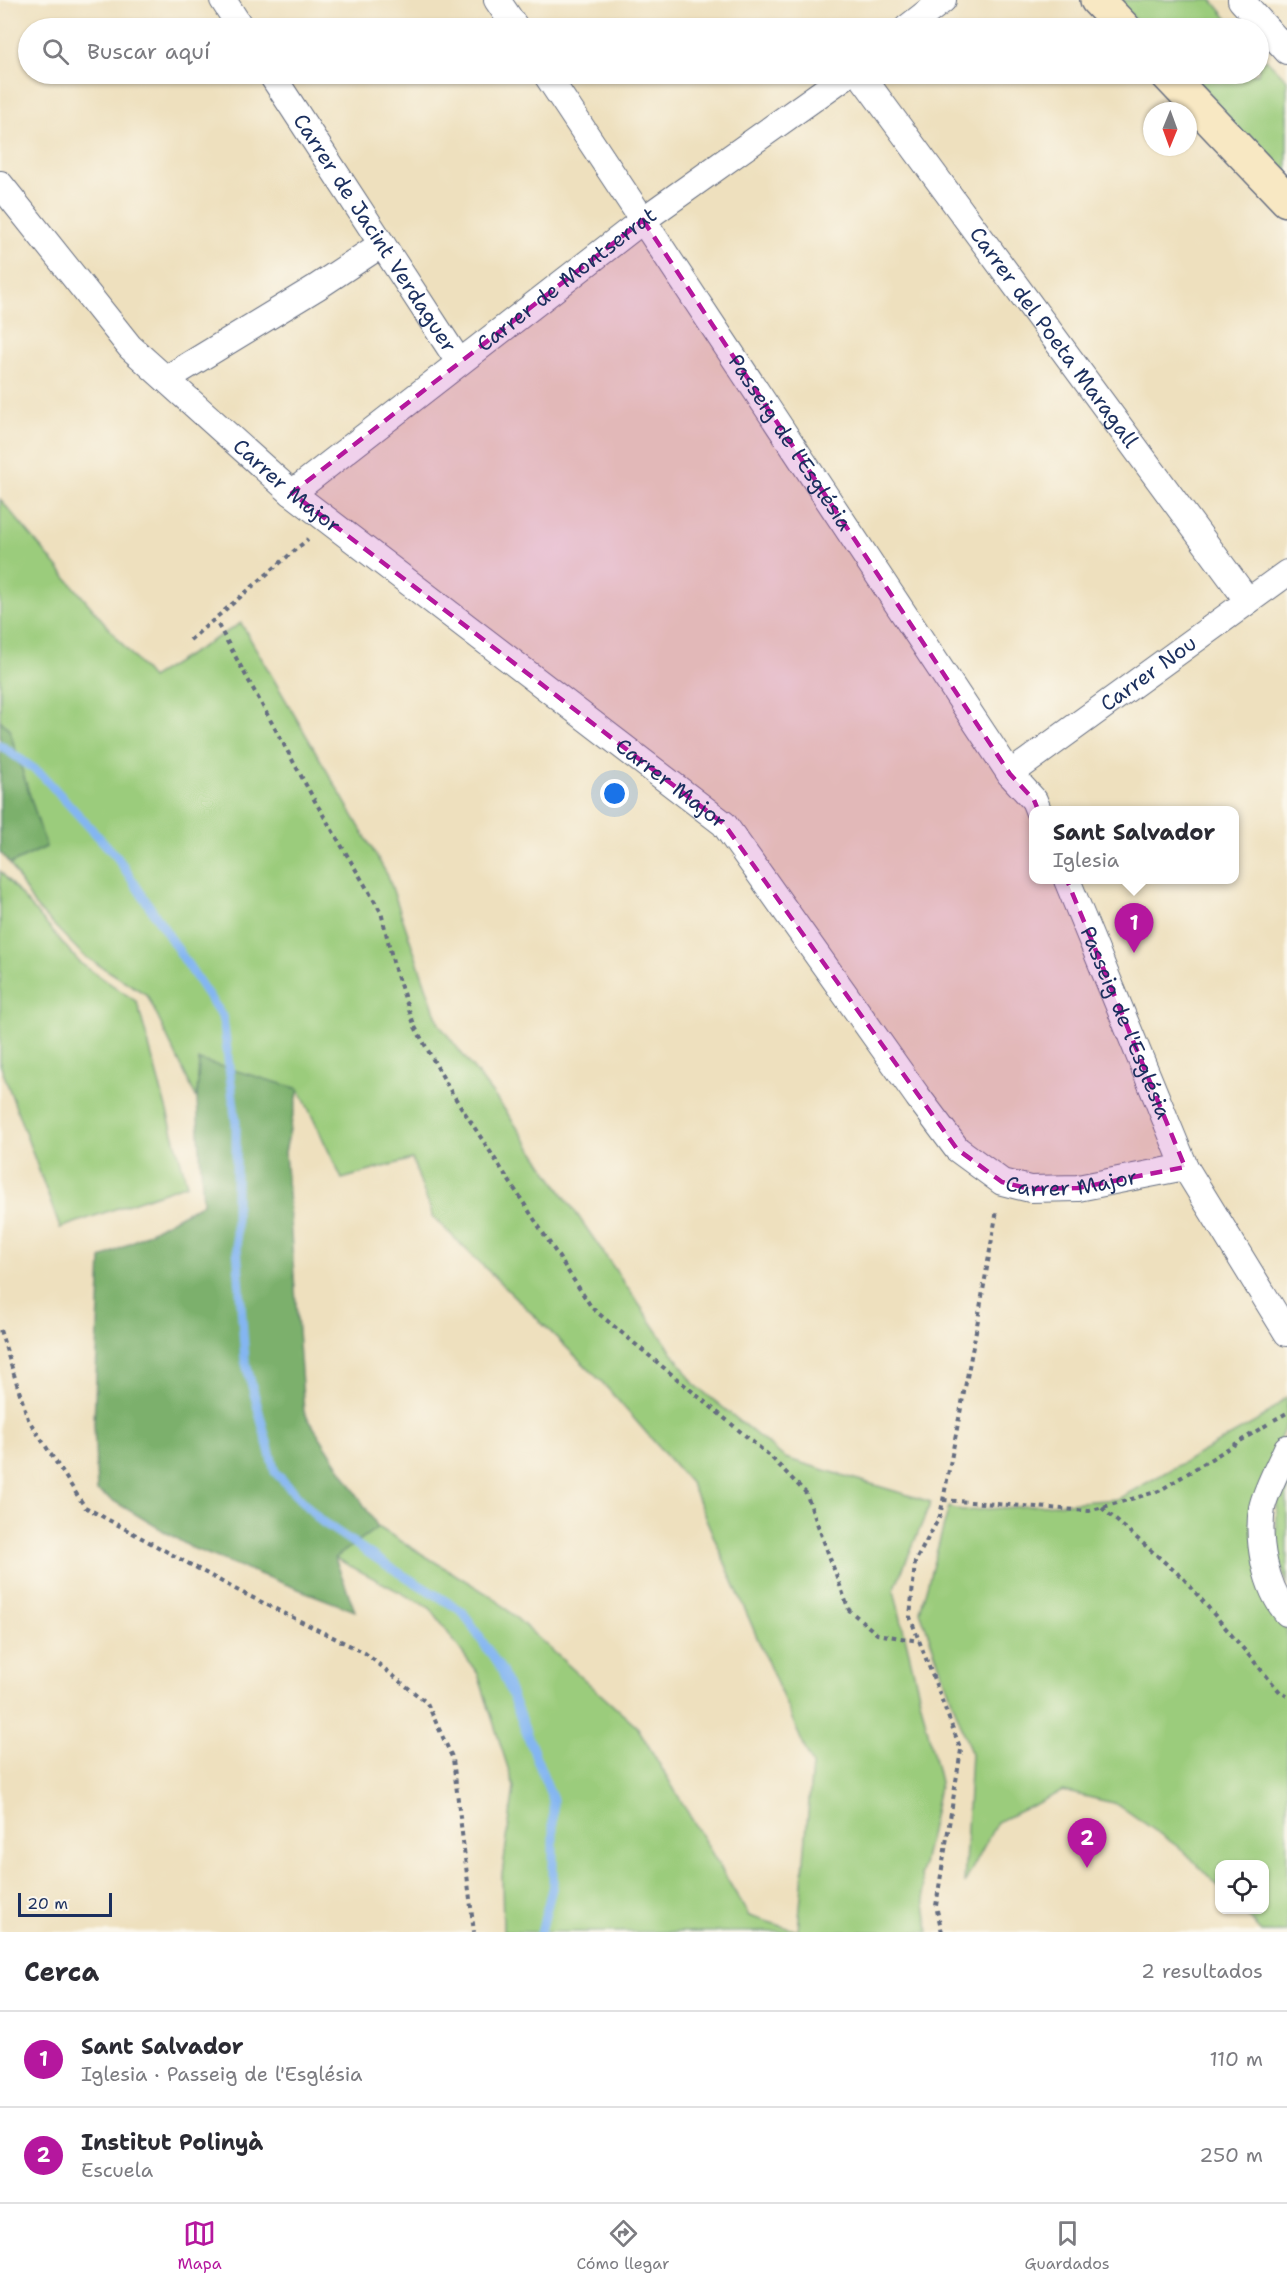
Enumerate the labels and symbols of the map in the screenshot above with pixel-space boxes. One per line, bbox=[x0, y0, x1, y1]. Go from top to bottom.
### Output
north arrow bbox=[1143, 102, 1197, 156]
street label: Carrer de Jacint Verdaguer bbox=[287, 108, 463, 358]
street label: Carrer de Montserrat bbox=[471, 201, 662, 358]
street label: Carrer del Poeta Maragall bbox=[963, 221, 1145, 454]
street label: Passeig de l'Església bbox=[722, 349, 859, 536]
street label: Carrer Major bbox=[227, 432, 347, 539]
street label: Carrer Nou bbox=[1095, 629, 1202, 718]
street label: Carrer Major bbox=[610, 732, 732, 835]
your location bbox=[600, 779, 629, 808]
pin: 1 bbox=[1114, 904, 1154, 953]
street label: Passeig de l'Església bbox=[1073, 922, 1178, 1123]
street label: Carrer Major bbox=[1002, 1163, 1140, 1203]
pin: 2 bbox=[1068, 1818, 1106, 1868]
scale bar bbox=[18, 1890, 112, 1918]

